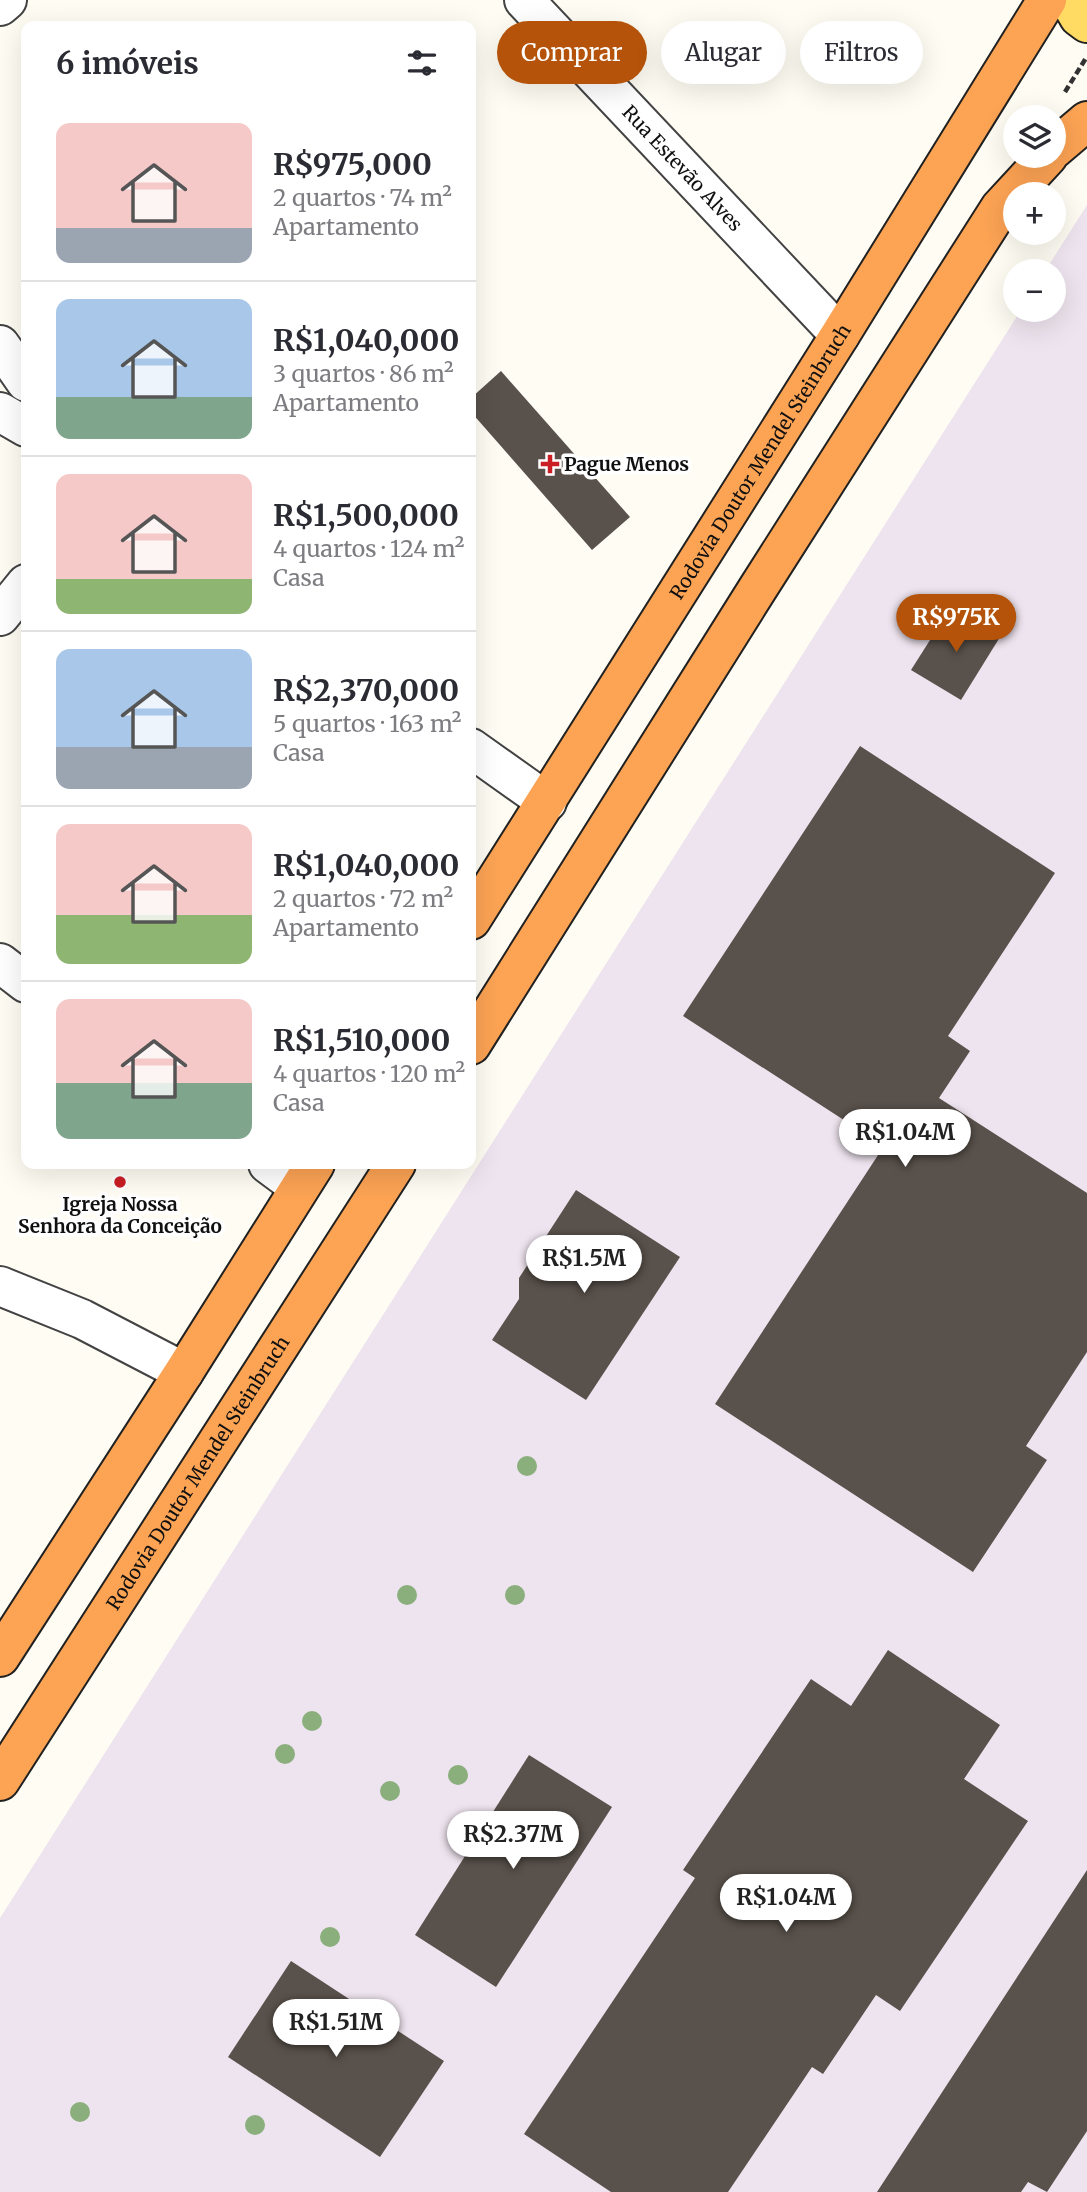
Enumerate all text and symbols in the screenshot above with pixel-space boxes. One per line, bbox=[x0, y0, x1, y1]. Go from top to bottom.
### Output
chip: Comprar bbox=[497, 21, 647, 84]
chip: Alugar bbox=[661, 21, 786, 84]
chip: Filtros bbox=[800, 21, 923, 84]
text: 6 imóveis bbox=[56, 44, 199, 82]
icon: filters bbox=[403, 44, 441, 82]
street label: Rua Estevão Alves bbox=[617, 100, 748, 236]
map controls bbox=[1003, 105, 1066, 322]
button: layers bbox=[1003, 105, 1066, 168]
text: R$975,000 bbox=[273, 145, 432, 183]
icon: home bbox=[112, 151, 196, 235]
button: + bbox=[1003, 182, 1066, 245]
text: 2 quartos · 74 m² bbox=[273, 183, 452, 212]
text: Apartamento bbox=[273, 212, 419, 241]
button: − bbox=[1003, 259, 1066, 322]
street label: Rodovia Doutor Mendel Steinbruch bbox=[664, 319, 856, 604]
text: R$1,040,000 bbox=[273, 321, 459, 359]
icon: home bbox=[112, 327, 196, 411]
text: 3 quartos · 86 m² bbox=[273, 359, 454, 388]
text: Apartamento bbox=[273, 388, 419, 417]
place label: Pague Menos bbox=[564, 452, 689, 476]
marker: Pague Menos bbox=[542, 456, 558, 472]
text: R$1,500,000 bbox=[273, 496, 459, 534]
icon: home bbox=[112, 502, 196, 586]
text: 4 quartos · 124 m² bbox=[273, 534, 464, 563]
text: Casa bbox=[273, 563, 325, 592]
pin: R$975K bbox=[899, 594, 1013, 654]
text: R$975K bbox=[912, 602, 1000, 631]
text: R$2,370,000 bbox=[273, 671, 459, 709]
icon: home bbox=[112, 677, 196, 761]
text: 5 quartos · 163 m² bbox=[273, 709, 461, 738]
text: Casa bbox=[273, 738, 325, 767]
text: R$1,040,000 bbox=[273, 846, 459, 884]
icon: home bbox=[112, 852, 196, 936]
text: 2 quartos · 72 m² bbox=[273, 884, 453, 913]
text: Apartamento bbox=[273, 913, 419, 942]
text: R$1,510,000 bbox=[273, 1021, 450, 1059]
icon: home bbox=[112, 1027, 196, 1111]
text: 4 quartos · 120 m² bbox=[273, 1059, 465, 1088]
text: Casa bbox=[273, 1088, 325, 1117]
pin: R$1.04M bbox=[840, 1110, 970, 1169]
text: R$1.04M bbox=[855, 1117, 955, 1146]
marker: Igreja Nossa Senhora da Conceição bbox=[112, 1174, 128, 1190]
place label: Igreja Nossa Senhora da Conceição bbox=[18, 1192, 222, 1238]
pin: R$1.5M bbox=[527, 1236, 641, 1295]
text: R$1.5M bbox=[542, 1243, 626, 1272]
street label: Rodovia Doutor Mendel Steinbruch bbox=[101, 1331, 295, 1614]
pin: R$2.37M bbox=[448, 1812, 578, 1871]
text: R$2.37M bbox=[463, 1819, 563, 1848]
pin: R$1.04M bbox=[721, 1874, 851, 1934]
text: R$1.04M bbox=[736, 1882, 836, 1911]
pin: R$1.51M bbox=[271, 2000, 401, 2059]
text: R$1.51M bbox=[289, 2007, 383, 2036]

